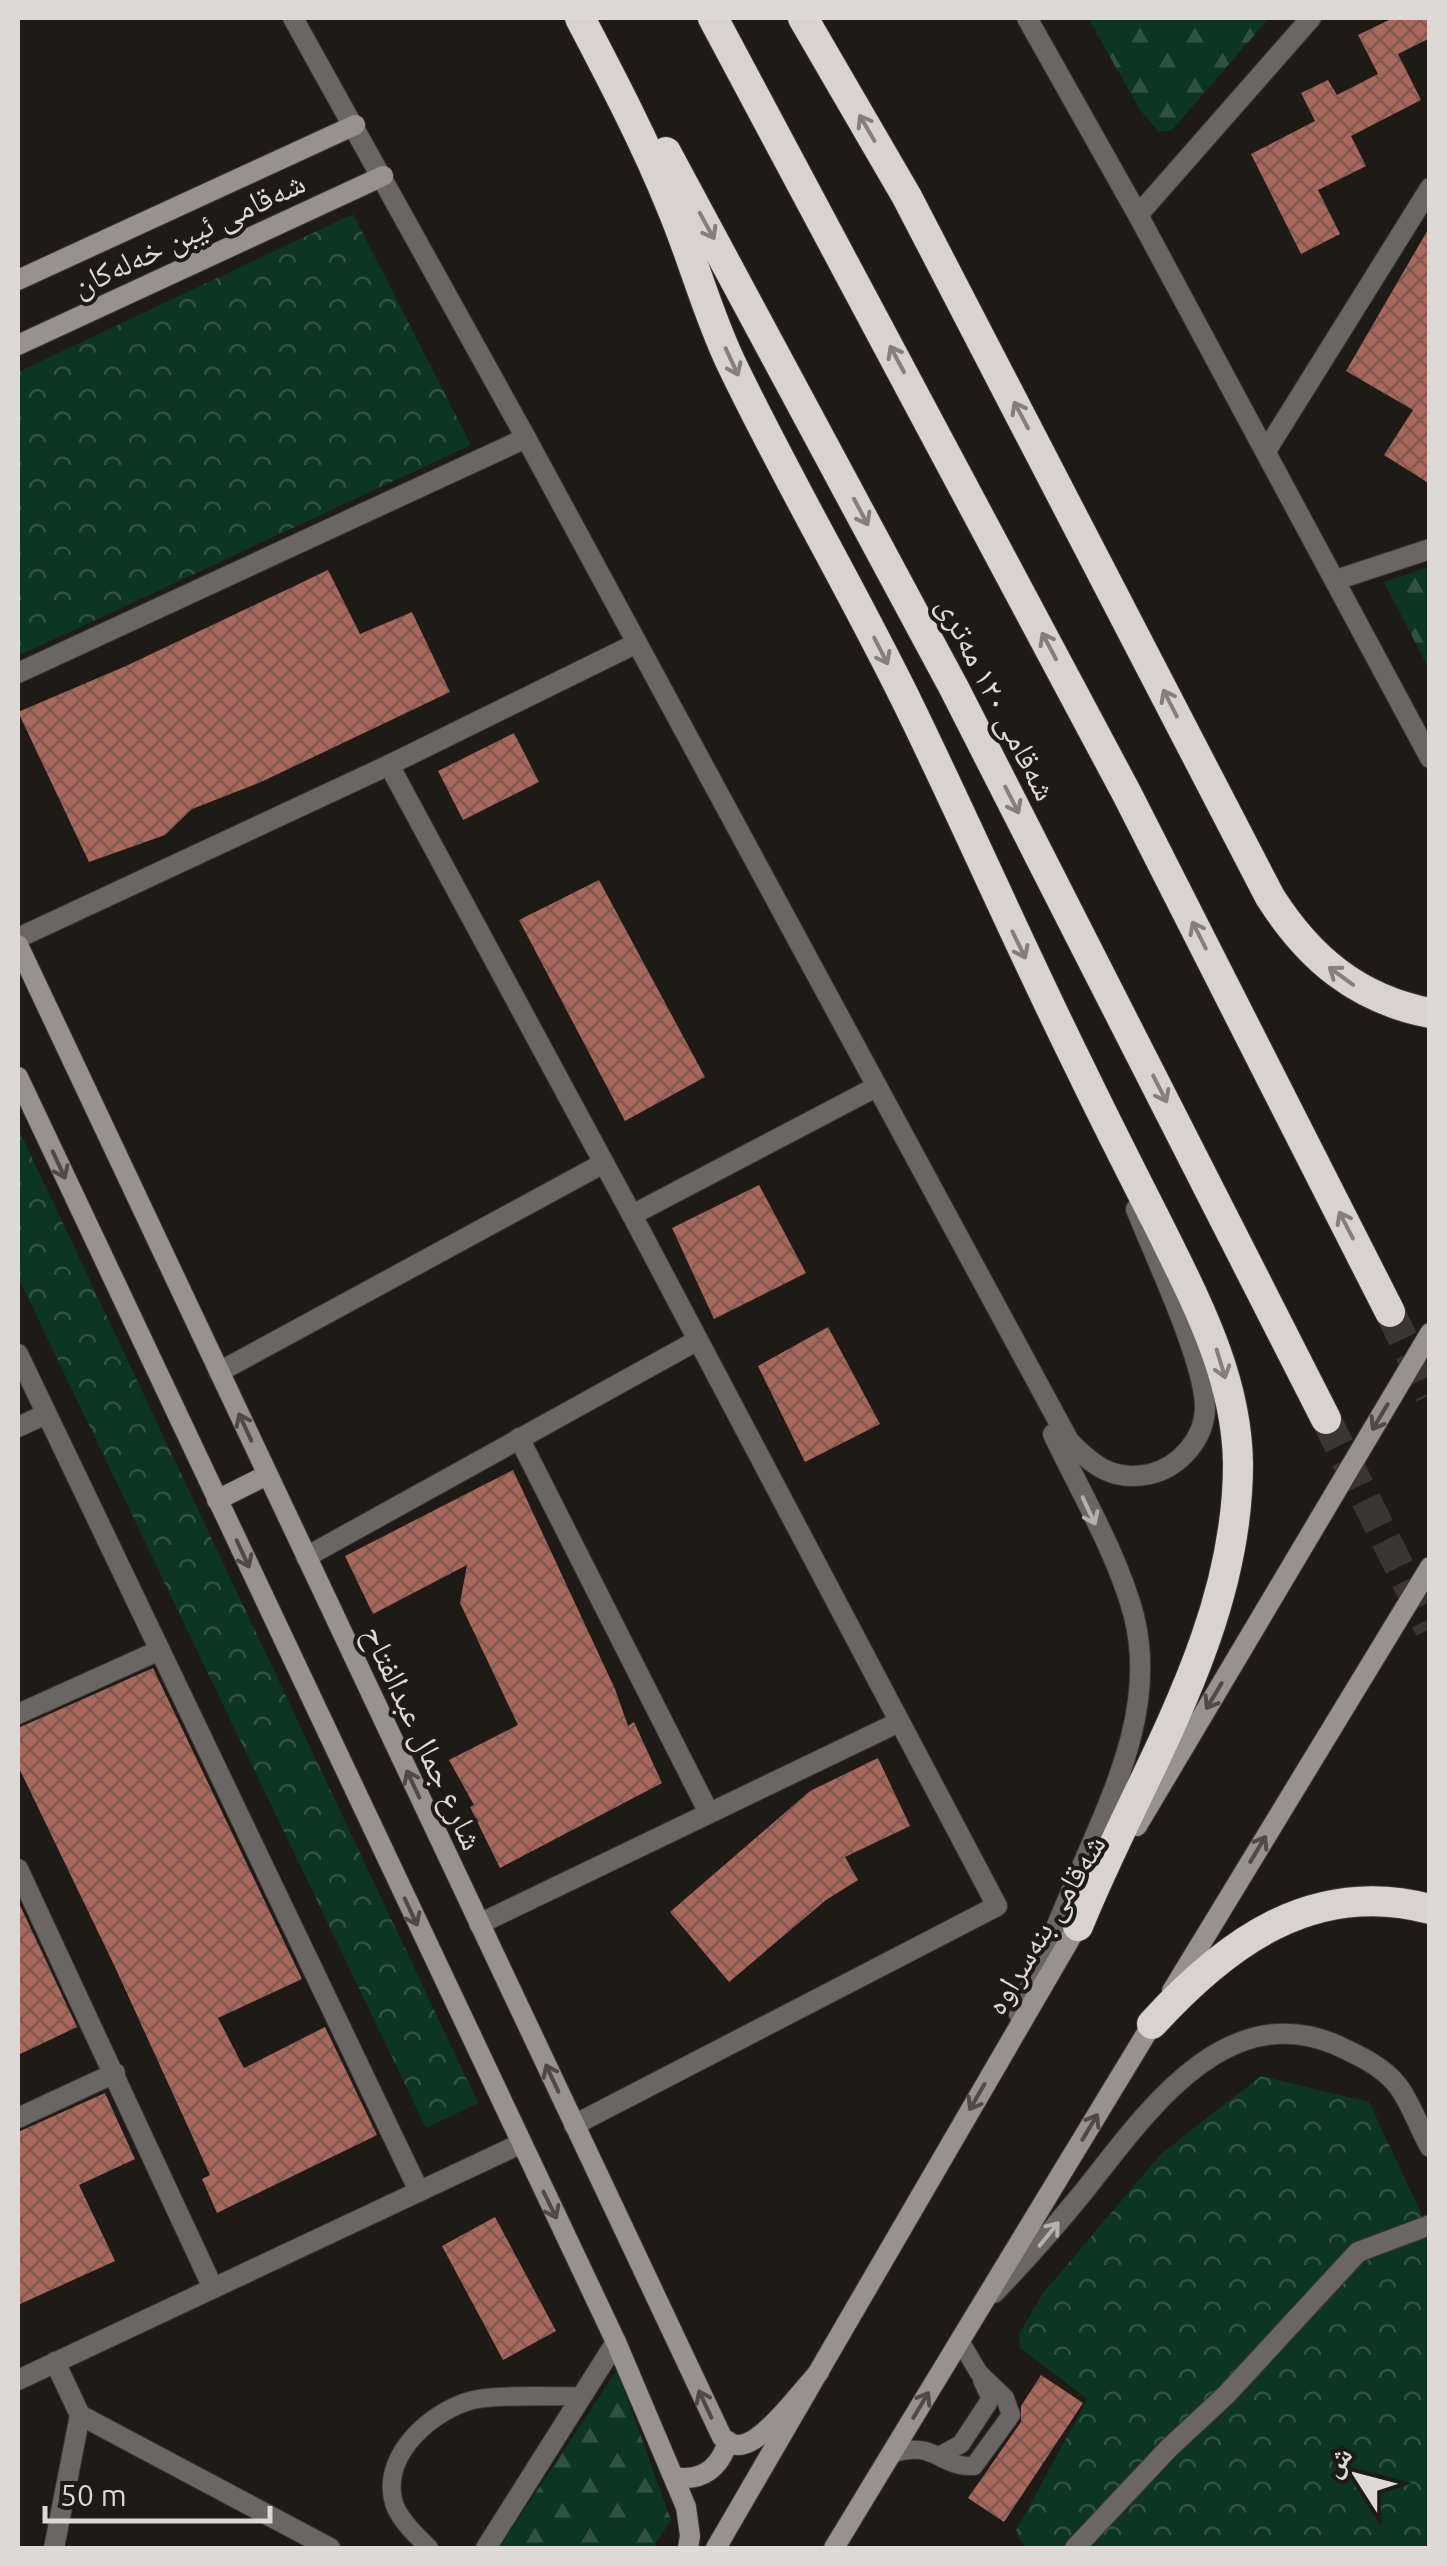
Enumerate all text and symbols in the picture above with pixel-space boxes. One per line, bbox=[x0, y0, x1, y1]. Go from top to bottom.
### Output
one-way arrow bbox=[857, 115, 877, 143]
street label: شەقامی ئیبن خەلەکان bbox=[66, 163, 311, 305]
one-way arrow bbox=[698, 211, 717, 240]
one-way arrow bbox=[887, 345, 906, 375]
one-way arrow bbox=[724, 347, 742, 377]
one-way arrow bbox=[1011, 400, 1030, 430]
one-way arrow bbox=[852, 497, 871, 527]
street label: شەقامی ١٢٠ مەتری bbox=[928, 590, 1065, 807]
one-way arrow bbox=[1039, 632, 1058, 662]
one-way arrow bbox=[872, 636, 891, 666]
one-way arrow bbox=[1160, 689, 1179, 719]
one-way arrow bbox=[1003, 785, 1022, 815]
one-way arrow bbox=[1189, 920, 1208, 950]
one-way arrow bbox=[1011, 930, 1030, 960]
one-way arrow bbox=[1328, 966, 1355, 987]
one-way arrow bbox=[1151, 1074, 1170, 1104]
one-way arrow bbox=[51, 1149, 70, 1179]
one-way arrow bbox=[1336, 1210, 1355, 1240]
one-way arrow bbox=[1213, 1348, 1231, 1379]
one-way arrow bbox=[1370, 1402, 1390, 1431]
one-way arrow bbox=[234, 1413, 253, 1443]
one-way arrow bbox=[1081, 1495, 1100, 1525]
one-way arrow bbox=[234, 1538, 253, 1568]
street label: شارع جمال عبدالفتاح bbox=[353, 1619, 492, 1856]
one-way arrow bbox=[1204, 1681, 1224, 1710]
one-way arrow bbox=[403, 1770, 422, 1800]
street label: شەقامی بنەسراوە bbox=[976, 1828, 1114, 2022]
one-way arrow bbox=[1248, 1835, 1268, 1864]
one-way arrow bbox=[402, 1896, 421, 1926]
one-way arrow bbox=[542, 2063, 560, 2094]
one-way arrow bbox=[967, 2081, 987, 2111]
one-way arrow bbox=[1080, 2113, 1100, 2142]
one-way arrow bbox=[541, 2190, 560, 2220]
one-way arrow bbox=[1038, 2222, 1060, 2248]
one-way arrow bbox=[695, 2389, 714, 2419]
one-way arrow bbox=[911, 2391, 931, 2420]
north arrow bbox=[1307, 2426, 1407, 2526]
text: ش bbox=[1315, 2440, 1359, 2483]
scale bar bbox=[45, 2461, 270, 2523]
text: 50 m bbox=[60, 2478, 127, 2512]

